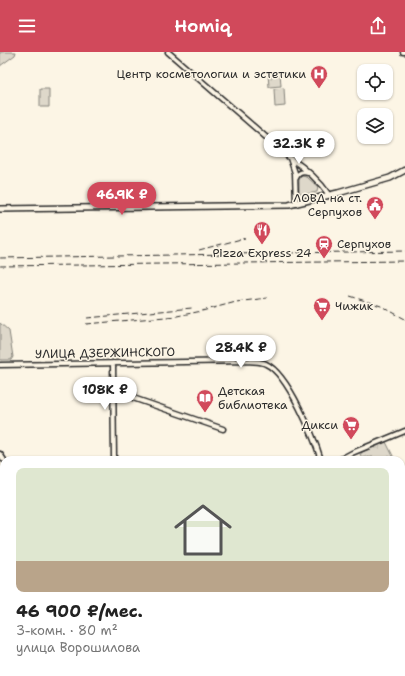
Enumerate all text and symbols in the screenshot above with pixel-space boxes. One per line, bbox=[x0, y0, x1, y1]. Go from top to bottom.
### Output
text: Homiq bbox=[174, 14, 231, 38]
icon: menu bbox=[16, 15, 38, 37]
icon: share bbox=[367, 15, 389, 37]
hospital icon: Центр косметологии и эстетики bbox=[309, 64, 329, 89]
map controls bbox=[357, 64, 393, 144]
button: locate bbox=[357, 64, 393, 100]
place label: Центр косметологии и эстетики bbox=[117, 66, 306, 82]
button: layers bbox=[357, 108, 393, 144]
pin: 32.3K ₽ bbox=[262, 131, 336, 165]
text: 32.3K ₽ bbox=[273, 135, 325, 152]
pin: 46.9K ₽ bbox=[85, 182, 159, 216]
text: 46.9K ₽ bbox=[96, 186, 148, 203]
place label: ЛОВД на ст. Серпухов bbox=[293, 190, 362, 220]
public building icon: ЛОВД на ст. Серпухов bbox=[365, 195, 385, 220]
restaurant icon: Pizza Express 24 bbox=[252, 220, 272, 245]
station icon: Серпухов bbox=[314, 234, 334, 259]
place label: Серпухов bbox=[337, 236, 391, 252]
place label: Pizza Express 24 bbox=[212, 245, 312, 261]
supermarket icon: Чижик bbox=[312, 296, 332, 321]
place label: Чижик bbox=[335, 298, 374, 314]
pin: 28.4K ₽ bbox=[204, 335, 278, 369]
text: 28.4K ₽ bbox=[215, 339, 267, 356]
street label: УЛИЦА ДЗЕРЖИНСКОГО bbox=[35, 344, 175, 362]
pin: 108K ₽ bbox=[72, 377, 138, 411]
text: 108K ₽ bbox=[82, 381, 128, 398]
place label: Детская библиотека bbox=[218, 383, 288, 413]
library icon: Детская библиотека bbox=[195, 388, 215, 413]
supermarket icon: Дикси bbox=[341, 415, 361, 440]
place label: Дикси bbox=[301, 417, 338, 433]
icon: home bbox=[167, 494, 239, 566]
text: 46 900 ₽/мес. bbox=[16, 600, 143, 622]
text: 3-комн. · 80 m² bbox=[16, 622, 118, 639]
text: улица Ворошилова bbox=[16, 639, 140, 656]

